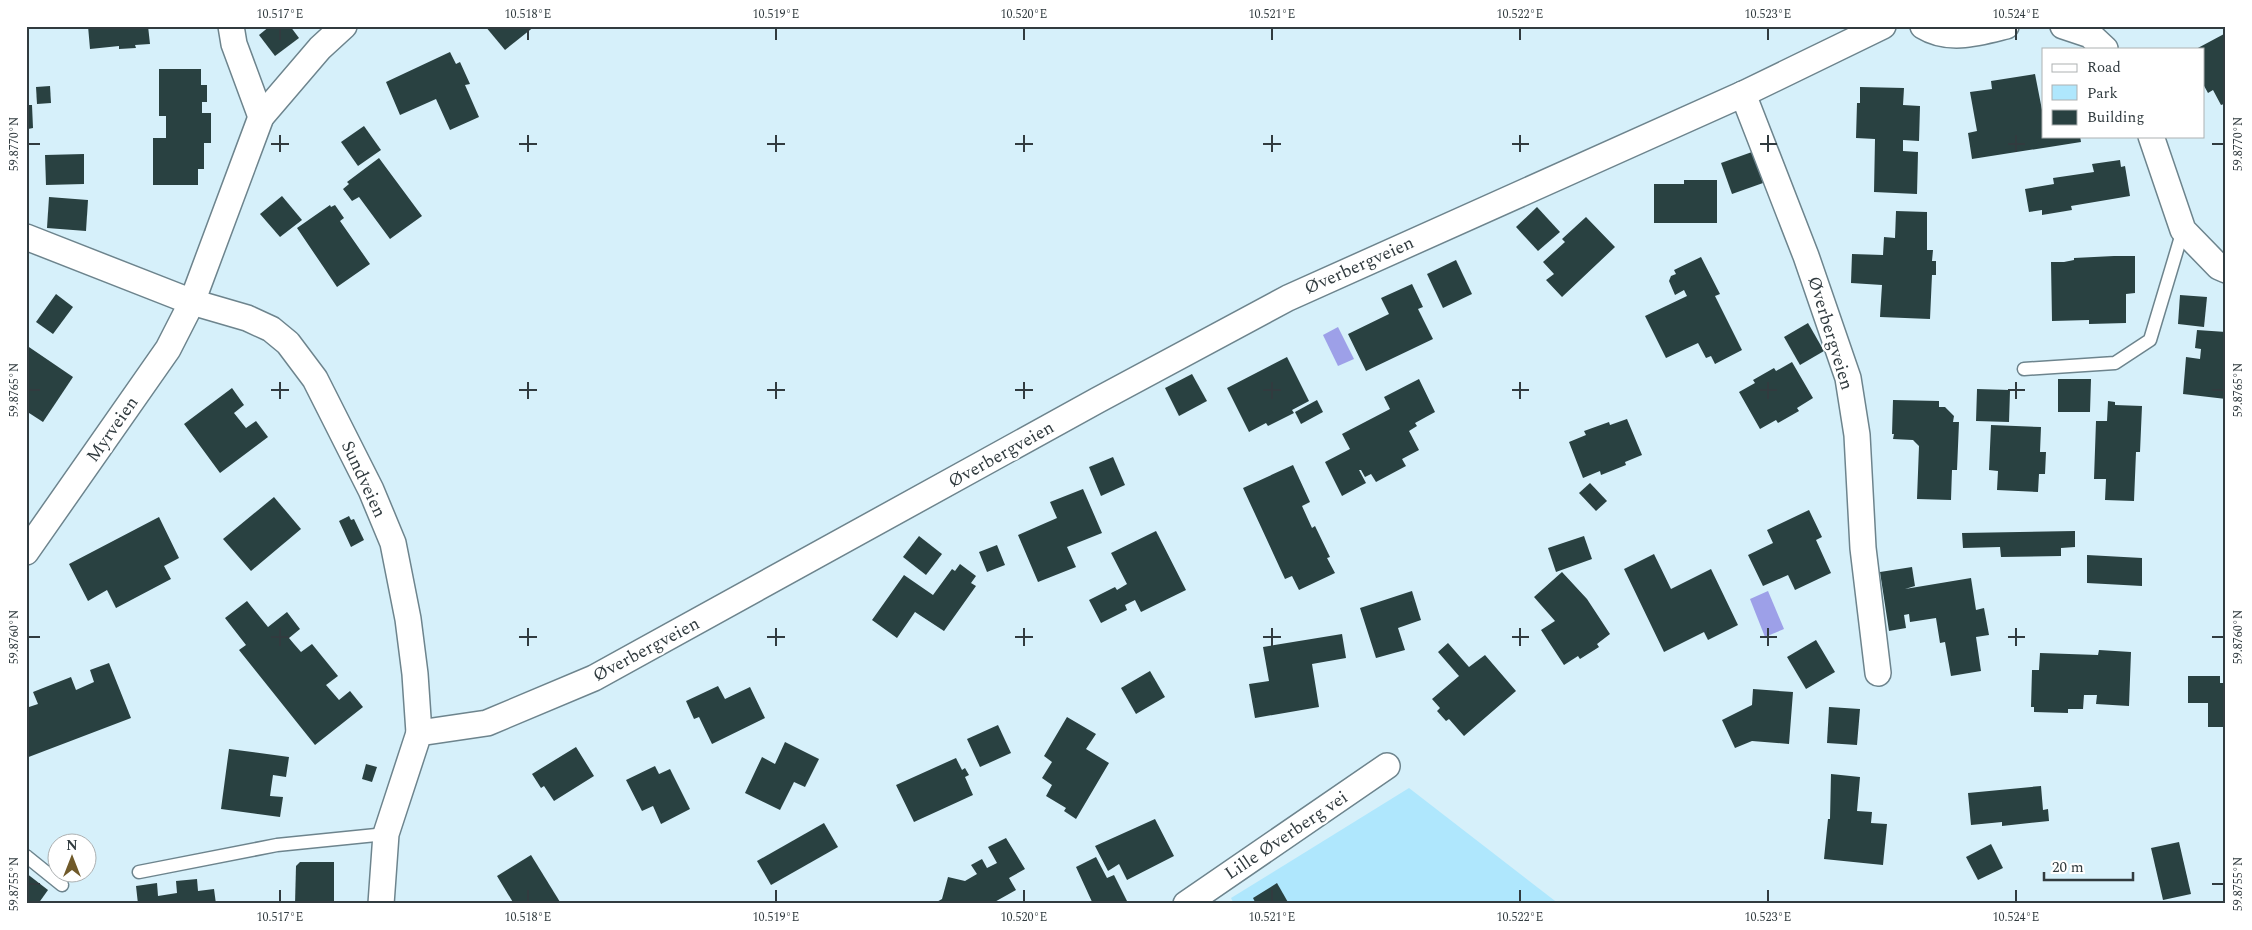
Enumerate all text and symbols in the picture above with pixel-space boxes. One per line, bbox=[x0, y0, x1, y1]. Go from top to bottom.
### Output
text: 10.517°E bbox=[257, 5, 303, 24]
text: 10.518°E bbox=[505, 5, 551, 24]
text: 10.519°E bbox=[753, 5, 799, 24]
text: 10.520°E bbox=[1001, 5, 1047, 24]
text: 10.521°E bbox=[1249, 5, 1295, 24]
text: 10.522°E bbox=[1497, 5, 1543, 24]
text: 10.523°E bbox=[1745, 5, 1791, 24]
text: 10.524°E bbox=[1993, 5, 2039, 24]
legend bbox=[2042, 48, 2204, 138]
text: Road bbox=[2087, 56, 2121, 79]
text: Park bbox=[2087, 82, 2118, 105]
text: Building bbox=[2087, 106, 2144, 129]
text: 59.8770°N bbox=[5, 117, 24, 171]
text: 59.8770°N bbox=[2229, 117, 2248, 171]
street label: Øverbergveien bbox=[1300, 229, 1418, 302]
street label: Øverbergveien bbox=[1800, 273, 1861, 393]
text: 59.8765°N bbox=[5, 363, 24, 417]
text: 59.8765°N bbox=[2229, 363, 2248, 417]
street label: Myrveien bbox=[80, 391, 145, 468]
street label: Øverbergveien bbox=[943, 414, 1059, 495]
street label: Sundveien bbox=[334, 436, 393, 522]
text: 59.8760°N bbox=[5, 610, 24, 664]
street label: Øverbergveien bbox=[588, 610, 704, 689]
text: 59.8760°N bbox=[2229, 610, 2248, 664]
street label: Lille Øverberg vei bbox=[1219, 784, 1353, 887]
north arrow bbox=[48, 832, 98, 882]
text: N bbox=[66, 835, 78, 856]
scale bar bbox=[2044, 850, 2133, 882]
text: 20 m bbox=[2052, 856, 2084, 879]
text: 59.8755°N bbox=[5, 857, 24, 911]
text: 59.8755°N bbox=[2229, 857, 2248, 911]
text: 10.517°E bbox=[257, 908, 303, 927]
text: 10.518°E bbox=[505, 908, 551, 927]
text: 10.519°E bbox=[753, 908, 799, 927]
text: 10.520°E bbox=[1001, 908, 1047, 927]
text: 10.521°E bbox=[1249, 908, 1295, 927]
text: 10.522°E bbox=[1497, 908, 1543, 927]
text: 10.523°E bbox=[1745, 908, 1791, 927]
text: 10.524°E bbox=[1993, 908, 2039, 927]

